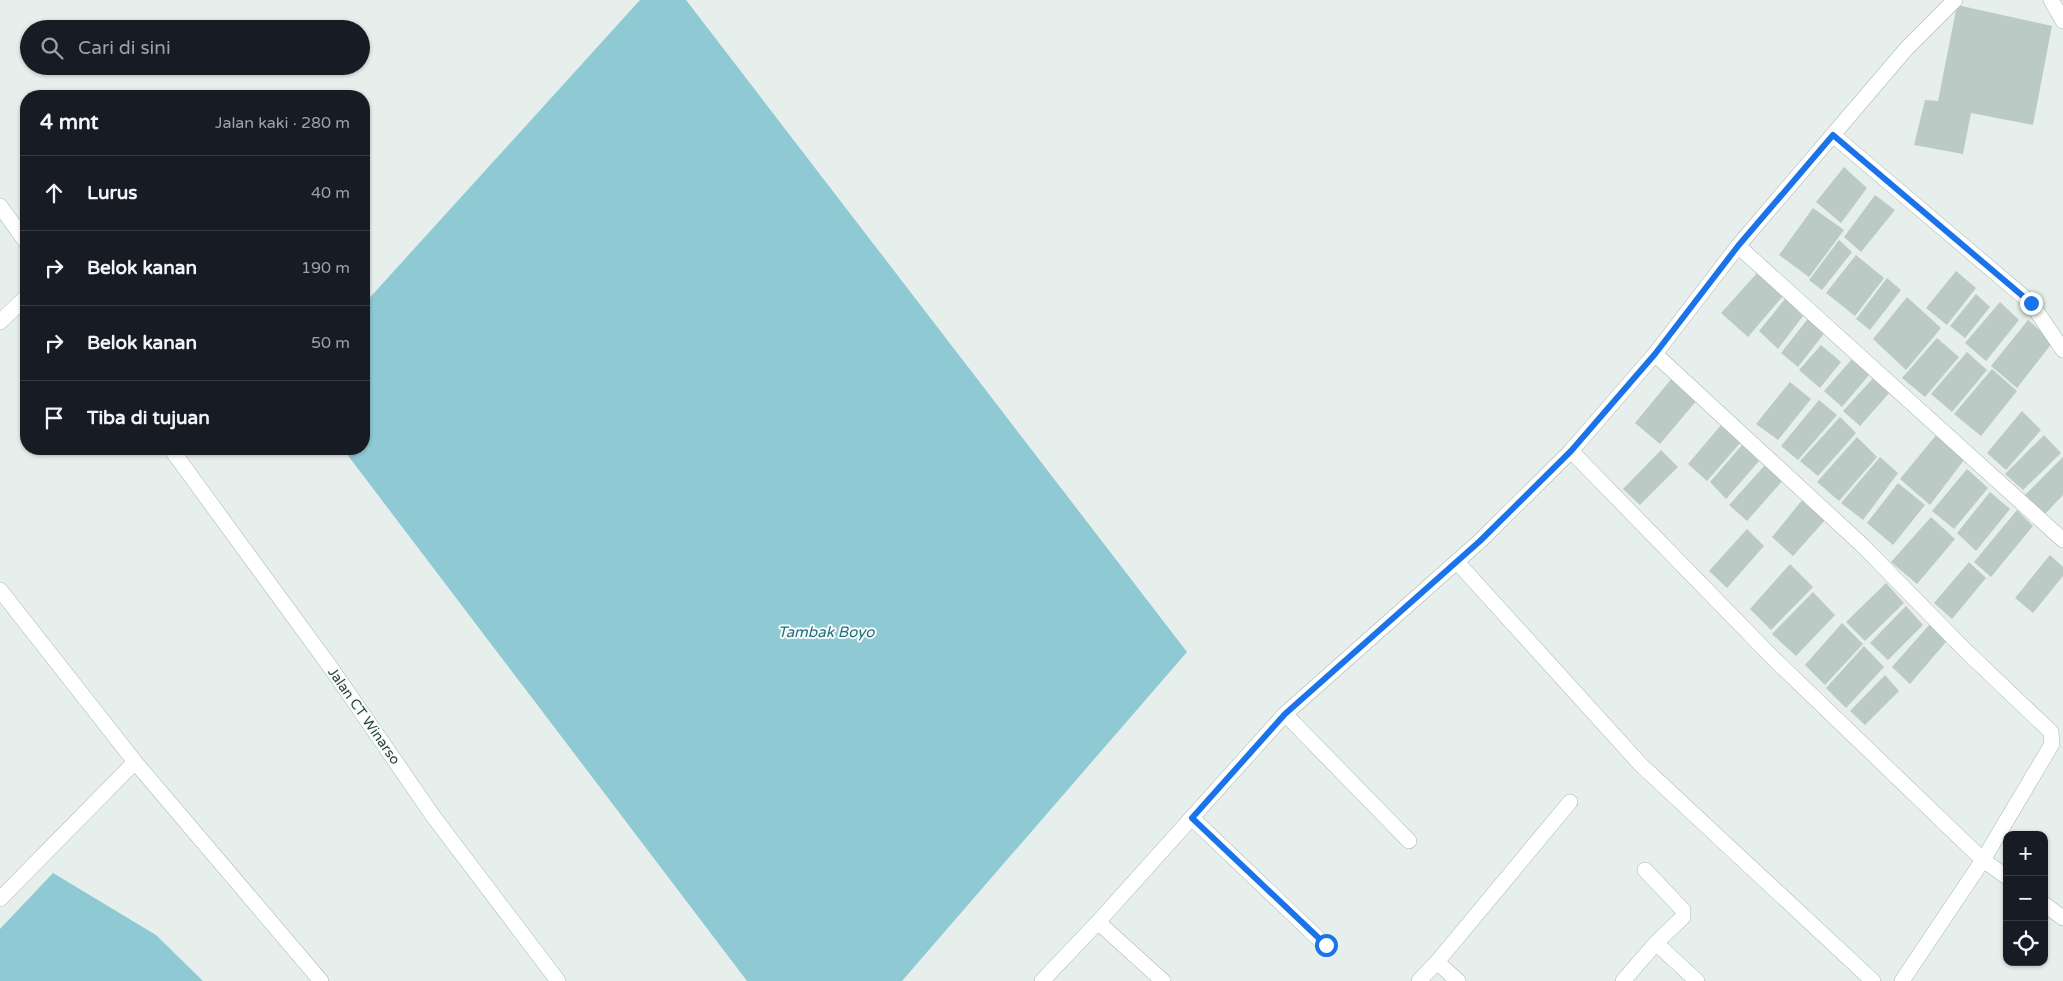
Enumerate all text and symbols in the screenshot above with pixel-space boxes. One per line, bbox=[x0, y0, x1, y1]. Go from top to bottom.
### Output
search box bbox=[20, 20, 370, 75]
icon: search bbox=[38, 34, 66, 62]
text: Cari di sini bbox=[78, 37, 171, 59]
text: 4 mnt bbox=[40, 110, 99, 135]
text: Jalan kaki · 280 m bbox=[215, 113, 350, 133]
icon: ahead bbox=[40, 179, 68, 207]
text: Lurus bbox=[87, 182, 137, 204]
text: 40 m bbox=[311, 183, 350, 203]
icon: right bbox=[40, 254, 68, 282]
text: Belok kanan bbox=[87, 257, 197, 279]
text: 190 m bbox=[301, 258, 350, 278]
route end bbox=[2020, 292, 2043, 315]
icon: right bbox=[40, 329, 68, 357]
text: Belok kanan bbox=[87, 332, 197, 354]
text: 50 m bbox=[311, 333, 350, 353]
icon: arrive bbox=[40, 404, 68, 432]
text: Tiba di tujuan bbox=[87, 407, 210, 429]
water label: Tambak Boyo bbox=[778, 623, 875, 641]
street label: Jalan CT Winarso bbox=[324, 664, 404, 768]
map controls bbox=[2003, 831, 2048, 966]
button: + bbox=[2003, 831, 2048, 876]
button: − bbox=[2003, 876, 2048, 921]
button: locate bbox=[2003, 921, 2048, 966]
route start bbox=[1315, 934, 1338, 957]

